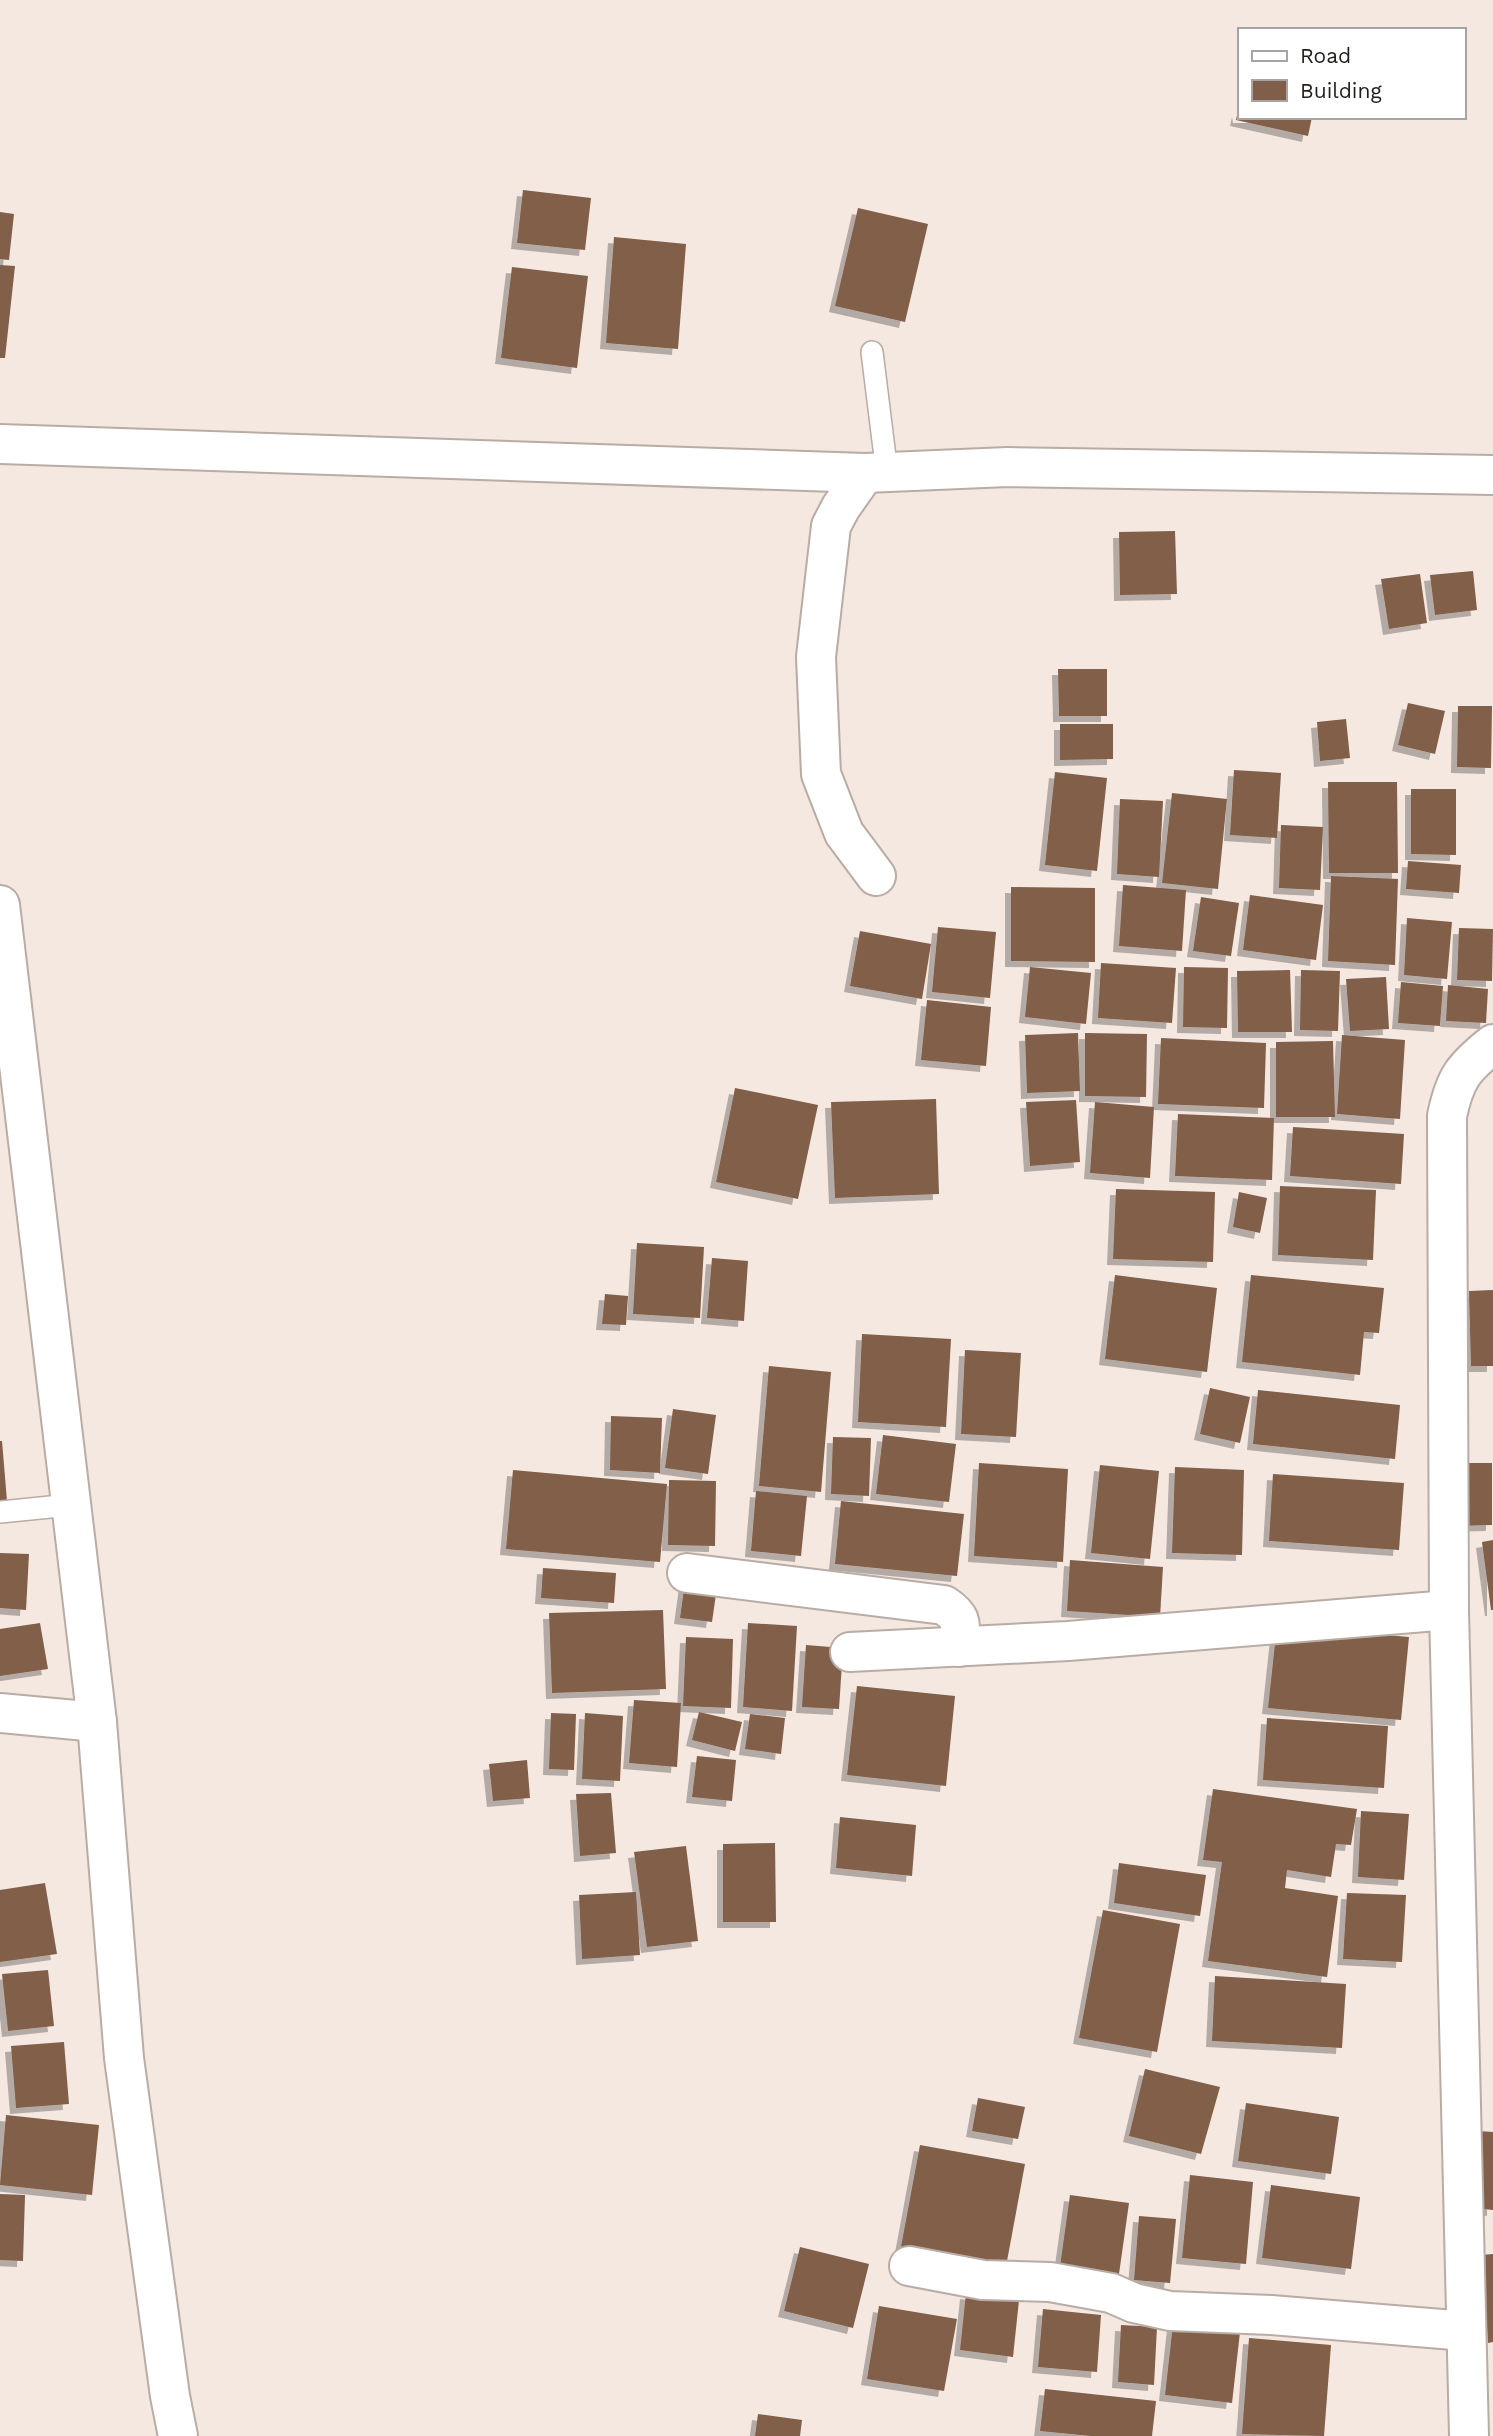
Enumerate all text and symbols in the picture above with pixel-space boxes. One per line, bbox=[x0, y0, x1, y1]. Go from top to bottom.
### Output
legend bbox=[1238, 28, 1465, 119]
text: Road bbox=[1300, 43, 1351, 68]
text: Building bbox=[1300, 78, 1382, 103]

